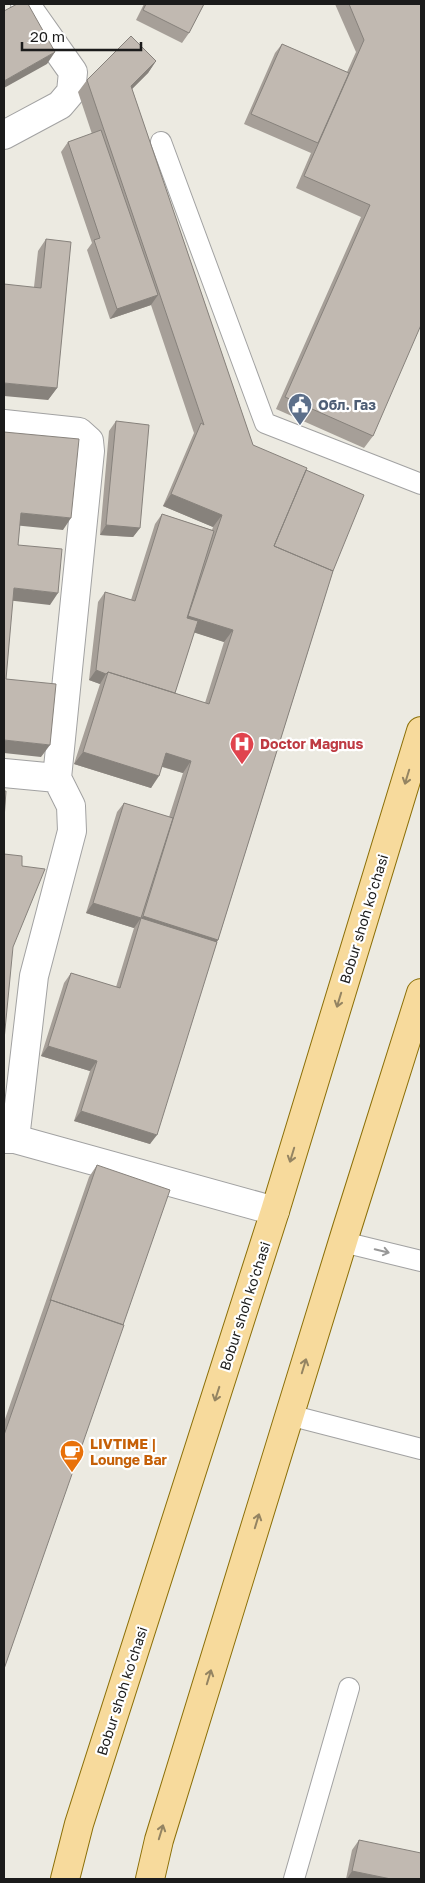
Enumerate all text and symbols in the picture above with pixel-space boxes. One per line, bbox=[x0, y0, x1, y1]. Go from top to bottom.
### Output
scale bar bbox=[22, 20, 141, 52]
text: 20 m bbox=[30, 27, 65, 45]
public building icon: Обл. Газ bbox=[287, 392, 313, 426]
place label: Обл. Газ bbox=[318, 396, 376, 413]
hospital icon: Doctor Magnus bbox=[229, 731, 255, 765]
place label: Doctor Magnus bbox=[260, 735, 363, 752]
one-way arrow bbox=[402, 769, 411, 785]
street label: Bobur shoh ko'chasi bbox=[336, 852, 391, 986]
one-way arrow bbox=[334, 992, 344, 1008]
one-way arrow bbox=[286, 1147, 296, 1163]
street label: Bobur shoh ko'chasi bbox=[216, 1239, 273, 1372]
one-way arrow bbox=[374, 1247, 390, 1256]
one-way arrow bbox=[300, 1358, 310, 1374]
one-way arrow bbox=[211, 1385, 221, 1401]
place label: LIVTIME | Lounge Bar bbox=[90, 1435, 168, 1468]
cafe icon: LIVTIME | Lounge Bar bbox=[59, 1439, 85, 1473]
one-way arrow bbox=[252, 1514, 262, 1530]
street label: Bobur shoh ko'chasi bbox=[93, 1624, 150, 1757]
one-way arrow bbox=[205, 1669, 215, 1685]
one-way arrow bbox=[157, 1824, 167, 1840]

